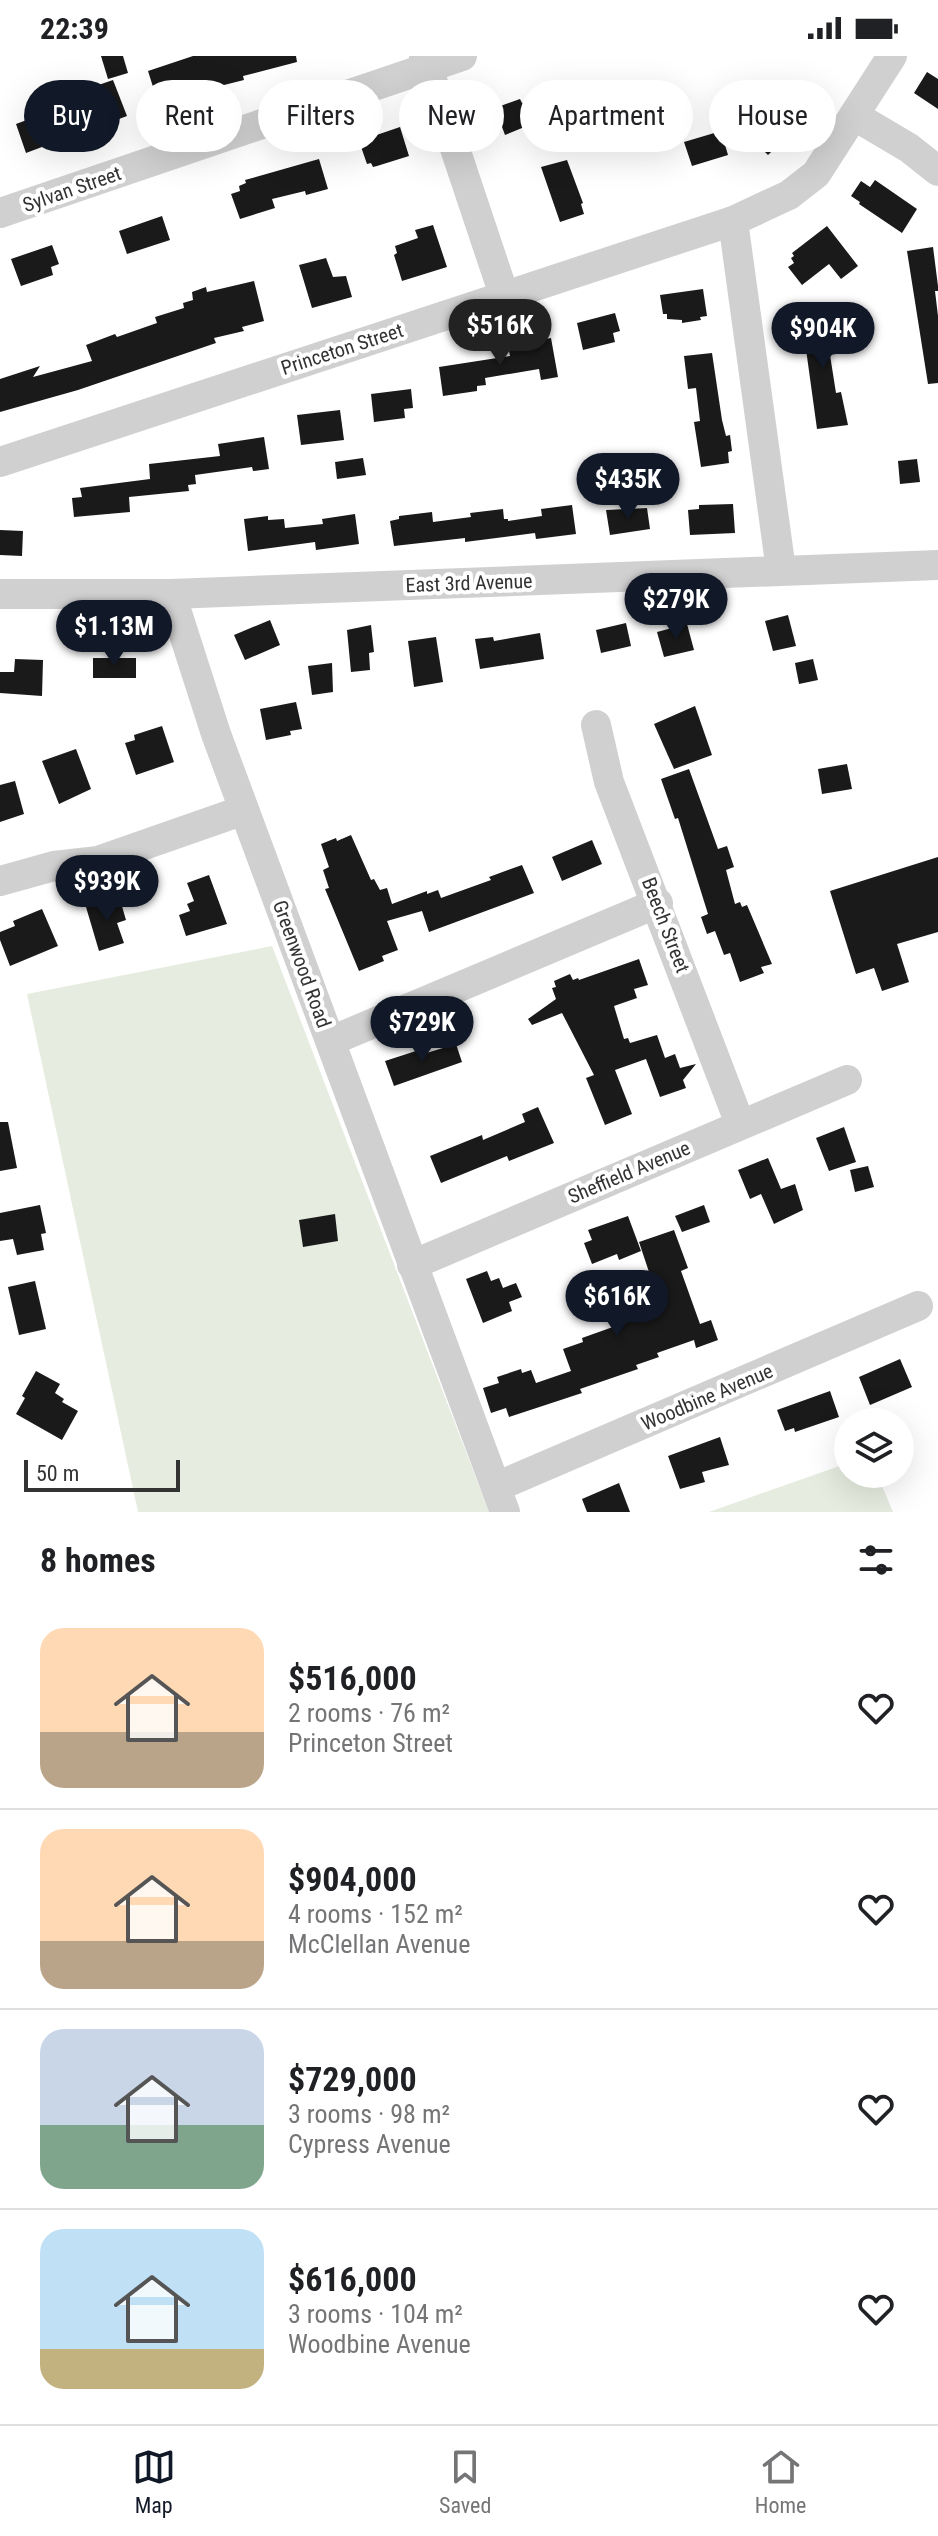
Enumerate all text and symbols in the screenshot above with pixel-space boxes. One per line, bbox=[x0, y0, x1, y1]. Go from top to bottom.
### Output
text: 22:39 bbox=[40, 11, 109, 46]
chip: Buy bbox=[24, 80, 120, 152]
chip: Rent bbox=[136, 80, 242, 152]
chip: Filters bbox=[258, 80, 383, 152]
chip: New bbox=[399, 80, 504, 152]
chip: Apartment bbox=[520, 80, 693, 152]
chip: House bbox=[709, 80, 836, 152]
street label: Sylvan Street bbox=[20, 161, 124, 217]
pin: $516K bbox=[444, 299, 556, 367]
pin: $904K bbox=[767, 302, 879, 370]
text: $516K bbox=[467, 310, 533, 340]
text: $904K bbox=[790, 313, 856, 343]
street label: Princeton Street bbox=[278, 318, 406, 380]
pin: $435K bbox=[572, 453, 684, 521]
text: $435K bbox=[595, 464, 661, 494]
street label: East 3rd Avenue bbox=[405, 569, 533, 597]
pin: $279K bbox=[620, 573, 732, 641]
text: $279K bbox=[643, 584, 709, 614]
pin: $1.13M bbox=[49, 600, 179, 668]
text: $1.13M bbox=[74, 611, 154, 641]
pin: $939K bbox=[51, 855, 163, 923]
text: $939K bbox=[74, 866, 140, 896]
street label: Beech Street bbox=[637, 874, 695, 976]
street label: Greenwood Road bbox=[268, 897, 336, 1031]
pin: $729K bbox=[366, 996, 478, 1064]
text: $729K bbox=[389, 1007, 455, 1037]
street label: Sheffield Avenue bbox=[564, 1135, 694, 1209]
pin: $616K bbox=[561, 1270, 673, 1338]
text: $616K bbox=[584, 1281, 650, 1311]
street label: Woodbine Avenue bbox=[638, 1358, 776, 1436]
map controls bbox=[834, 1408, 914, 1488]
button: layers bbox=[834, 1408, 914, 1488]
scale bar bbox=[24, 1456, 180, 1492]
text: 50 m bbox=[36, 1461, 79, 1486]
icon: filters bbox=[854, 1538, 898, 1582]
text: 8 homes bbox=[40, 1540, 156, 1580]
text: $516,000 bbox=[288, 1658, 417, 1698]
icon: home bbox=[104, 1660, 200, 1756]
icon: heart bbox=[854, 1686, 898, 1730]
text: 2 rooms · 76 m² bbox=[288, 1698, 450, 1728]
text: Princeton Street bbox=[288, 1728, 453, 1758]
text: $904,000 bbox=[288, 1859, 417, 1899]
icon: home bbox=[104, 1861, 200, 1957]
icon: heart bbox=[854, 1887, 898, 1931]
text: 4 rooms · 152 m² bbox=[288, 1899, 463, 1929]
text: McClellan Avenue bbox=[288, 1929, 470, 1959]
text: $729,000 bbox=[288, 2059, 417, 2099]
icon: home bbox=[104, 2061, 200, 2157]
icon: heart bbox=[854, 2087, 898, 2131]
text: 3 rooms · 98 m² bbox=[288, 2099, 450, 2129]
text: Cypress Avenue bbox=[288, 2129, 451, 2159]
text: $616,000 bbox=[288, 2259, 417, 2299]
icon: home bbox=[104, 2261, 200, 2357]
icon: heart bbox=[854, 2287, 898, 2331]
text: 3 rooms · 104 m² bbox=[288, 2299, 463, 2329]
text: Woodbine Avenue bbox=[288, 2329, 471, 2359]
tab: Map bbox=[132, 2445, 176, 2518]
tab: Saved bbox=[439, 2445, 491, 2518]
tab: Home bbox=[755, 2445, 806, 2518]

